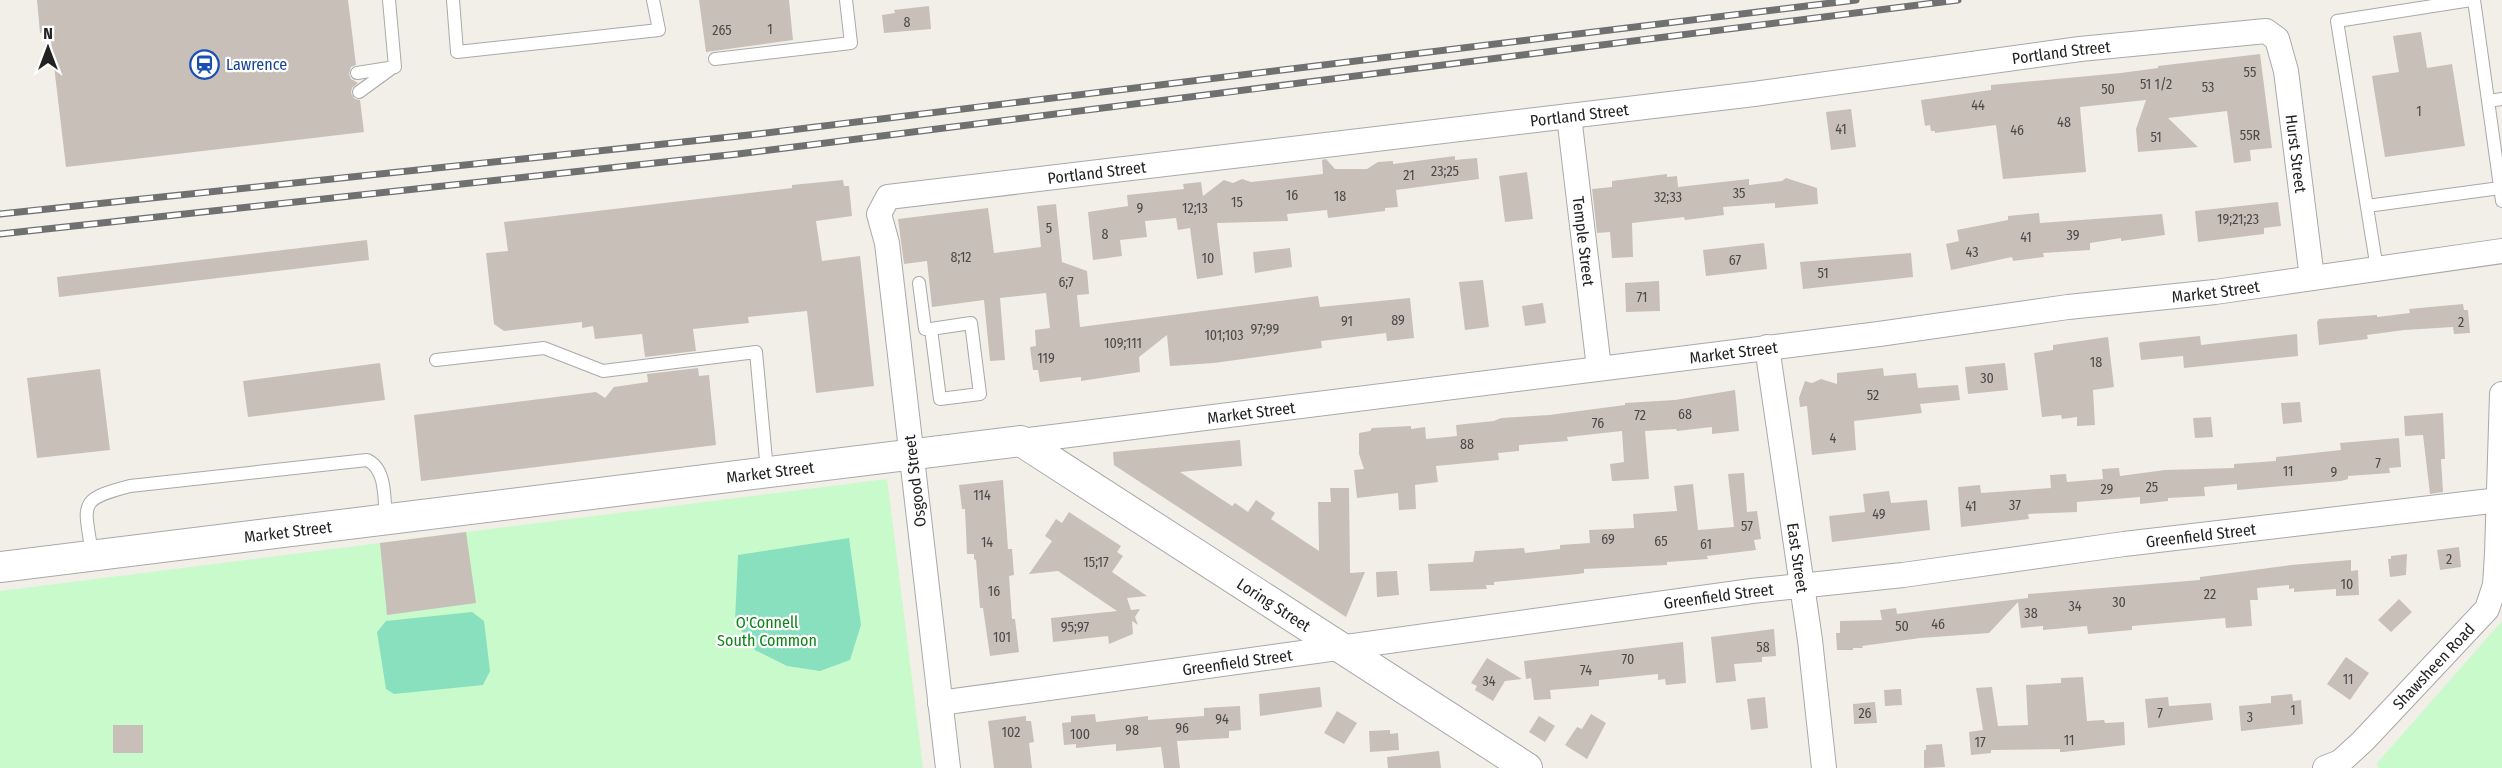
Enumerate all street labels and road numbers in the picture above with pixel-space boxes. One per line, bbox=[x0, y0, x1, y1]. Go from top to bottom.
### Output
street label: Portland Street bbox=[2011, 37, 2112, 68]
street label: Portland Street bbox=[1529, 99, 1630, 130]
street label: Hurst Street bbox=[2282, 113, 2311, 195]
street label: Portland Street bbox=[1046, 157, 1148, 187]
street label: Temple Street bbox=[1569, 195, 1599, 288]
street label: Market Street bbox=[2171, 276, 2262, 306]
street label: Market Street bbox=[1688, 337, 1779, 367]
street label: Market Street bbox=[1206, 397, 1297, 427]
street label: Osgood Street bbox=[900, 433, 930, 528]
street label: Market Street bbox=[725, 457, 816, 487]
street label: Market Street bbox=[243, 517, 334, 546]
street label: Greenfield Street bbox=[2145, 519, 2258, 551]
street label: East Street bbox=[1783, 522, 1813, 595]
street label: Loring Street bbox=[1234, 574, 1315, 636]
street label: Greenfield Street bbox=[1662, 579, 1775, 613]
street label: Shawsheen Road bbox=[2388, 619, 2478, 713]
street label: Greenfield Street bbox=[1181, 645, 1294, 679]

